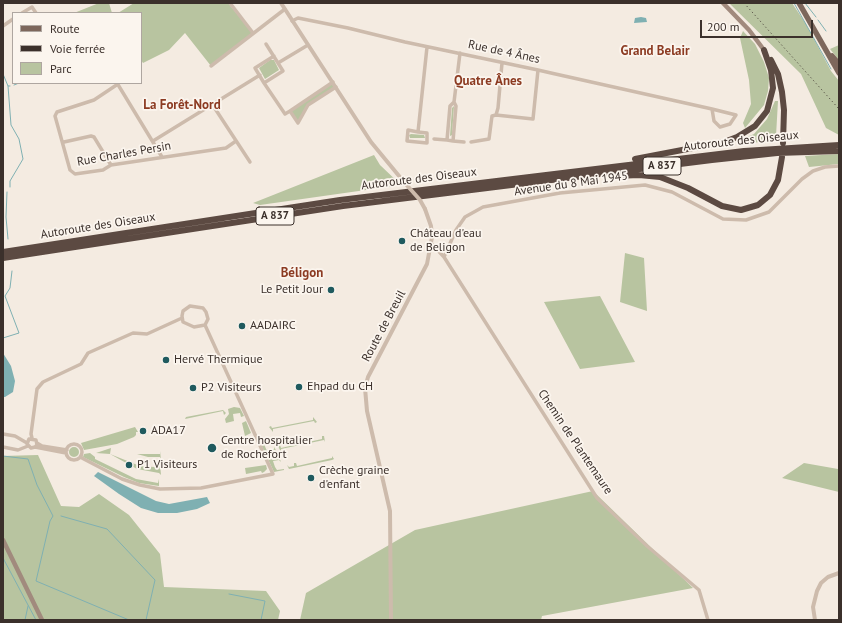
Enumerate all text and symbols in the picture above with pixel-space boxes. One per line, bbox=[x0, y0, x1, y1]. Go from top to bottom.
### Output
legend bbox=[12, 12, 142, 84]
scale bar bbox=[702, 12, 815, 38]
text: 200 m bbox=[707, 19, 740, 34]
text: Route bbox=[50, 21, 80, 36]
street label: Rue de 4 Ânes bbox=[467, 37, 541, 67]
text: Voie ferrée bbox=[50, 41, 105, 56]
district label: Grand Belair bbox=[621, 43, 689, 59]
text: Parc bbox=[50, 61, 72, 76]
district label: Quatre Ânes bbox=[454, 73, 522, 89]
district label: La Forêt-Nord bbox=[143, 97, 221, 113]
street label: Autoroute des Oiseaux bbox=[683, 128, 799, 154]
street label: Rue Charles Persin bbox=[76, 139, 172, 169]
road number: A 837 bbox=[643, 157, 681, 175]
street label: Autoroute des Oiseaux bbox=[361, 165, 477, 193]
street label: Avenue du 8 Mai 1945 bbox=[513, 169, 629, 199]
road number: A 837 bbox=[256, 207, 294, 225]
street label: Autoroute des Oiseaux bbox=[40, 210, 156, 242]
place label: Château d'eau de Beligon bbox=[410, 227, 481, 255]
marker: Château d'eau de Beligon bbox=[397, 236, 407, 246]
district label: Béligon bbox=[281, 265, 323, 281]
place label: Le Petit Jour bbox=[261, 283, 323, 297]
marker: Le Petit Jour bbox=[326, 285, 336, 295]
street label: Route de Breuil bbox=[359, 288, 409, 364]
place label: AADAIRC bbox=[250, 319, 296, 333]
marker: AADAIRC bbox=[237, 321, 247, 331]
place label: Hervé Thermique bbox=[174, 353, 263, 367]
marker: Hervé Thermique bbox=[161, 355, 171, 365]
place label: Ehpad du CH bbox=[307, 380, 373, 394]
place label: P2 Visiteurs bbox=[201, 381, 261, 395]
marker: Ehpad du CH bbox=[294, 382, 304, 392]
marker: P2 Visiteurs bbox=[188, 383, 198, 393]
street label: Chemin de Plantemaure bbox=[535, 387, 615, 497]
place label: ADA17 bbox=[151, 424, 186, 438]
marker: ADA17 bbox=[138, 426, 148, 436]
place label: Centre hospitalier de Rochefort bbox=[221, 434, 312, 462]
marker: Centre hospitalier de Rochefort bbox=[206, 442, 218, 454]
place label: P1 Visiteurs bbox=[137, 458, 197, 472]
marker: P1 Visiteurs bbox=[124, 460, 134, 470]
place label: Crèche graine d'enfant bbox=[319, 464, 389, 492]
marker: Crèche graine d'enfant bbox=[306, 473, 316, 483]

